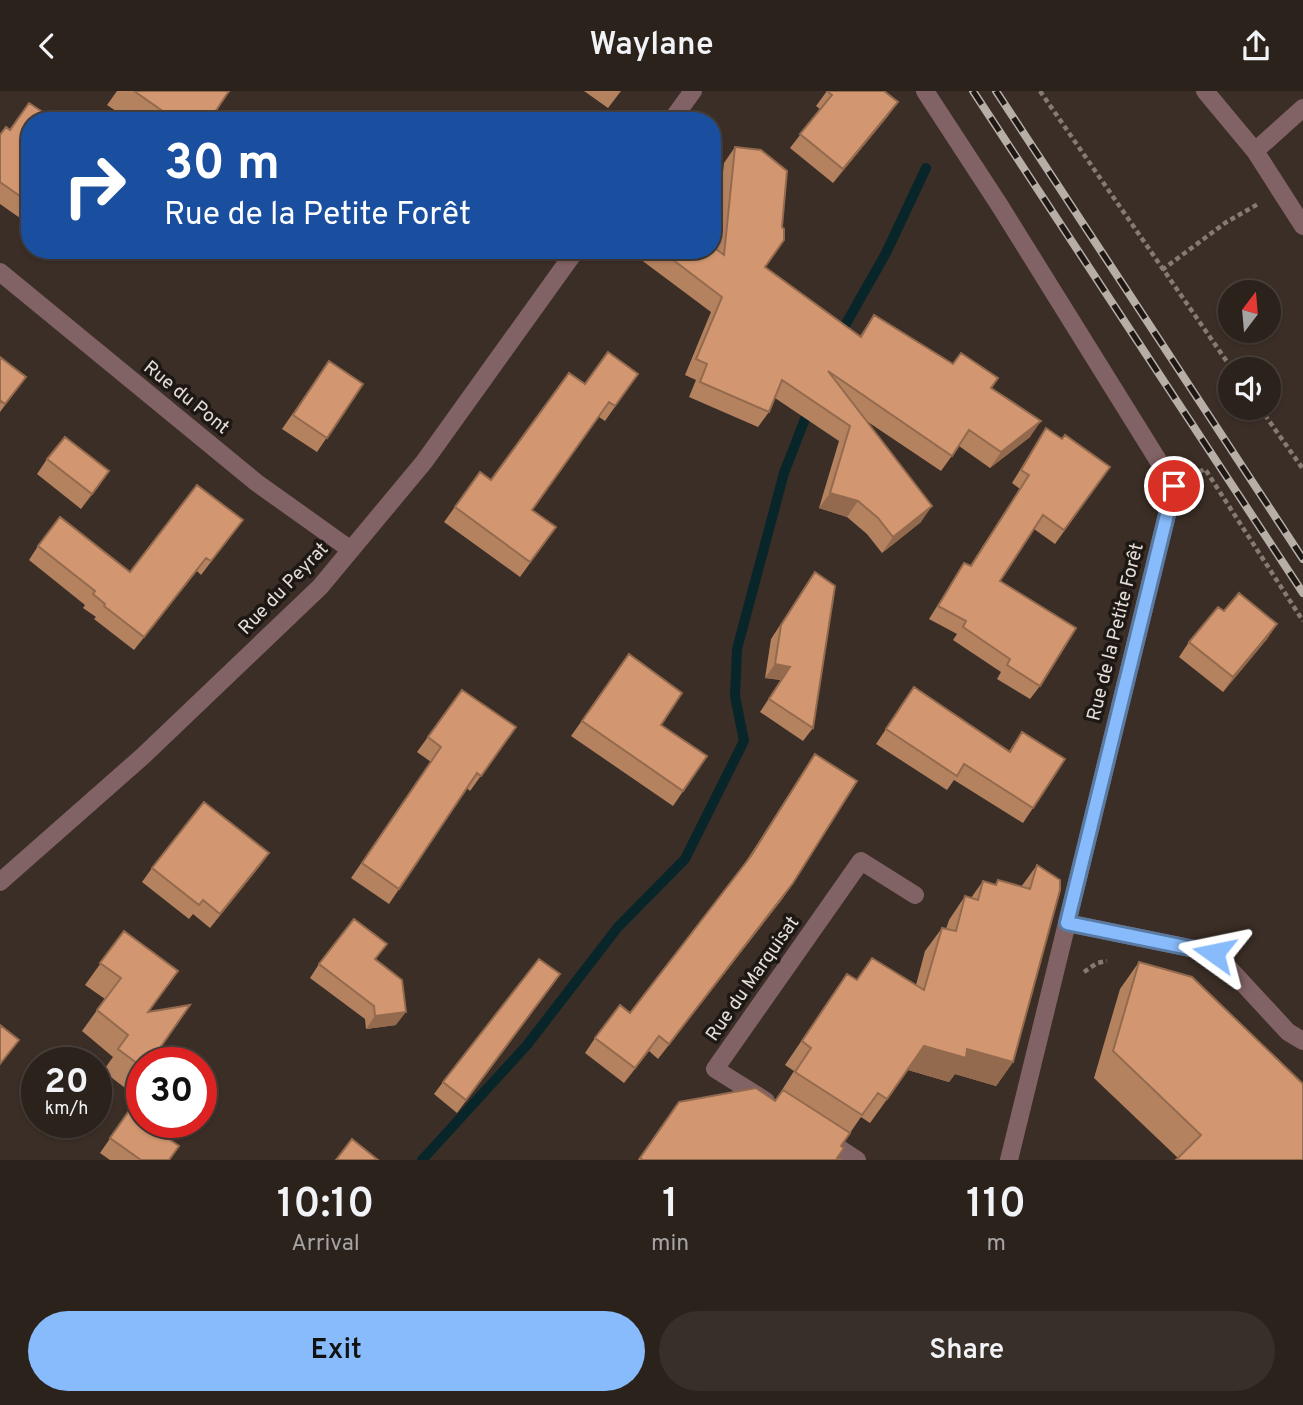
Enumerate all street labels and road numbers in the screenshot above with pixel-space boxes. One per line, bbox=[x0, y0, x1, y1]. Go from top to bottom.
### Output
street label: Rue du Pont bbox=[138, 356, 234, 440]
street label: Rue du Peyrat bbox=[234, 538, 334, 640]
street label: Rue de la Petite Forêt bbox=[1082, 541, 1150, 723]
street label: Rue du Marquisat bbox=[701, 912, 805, 1046]

